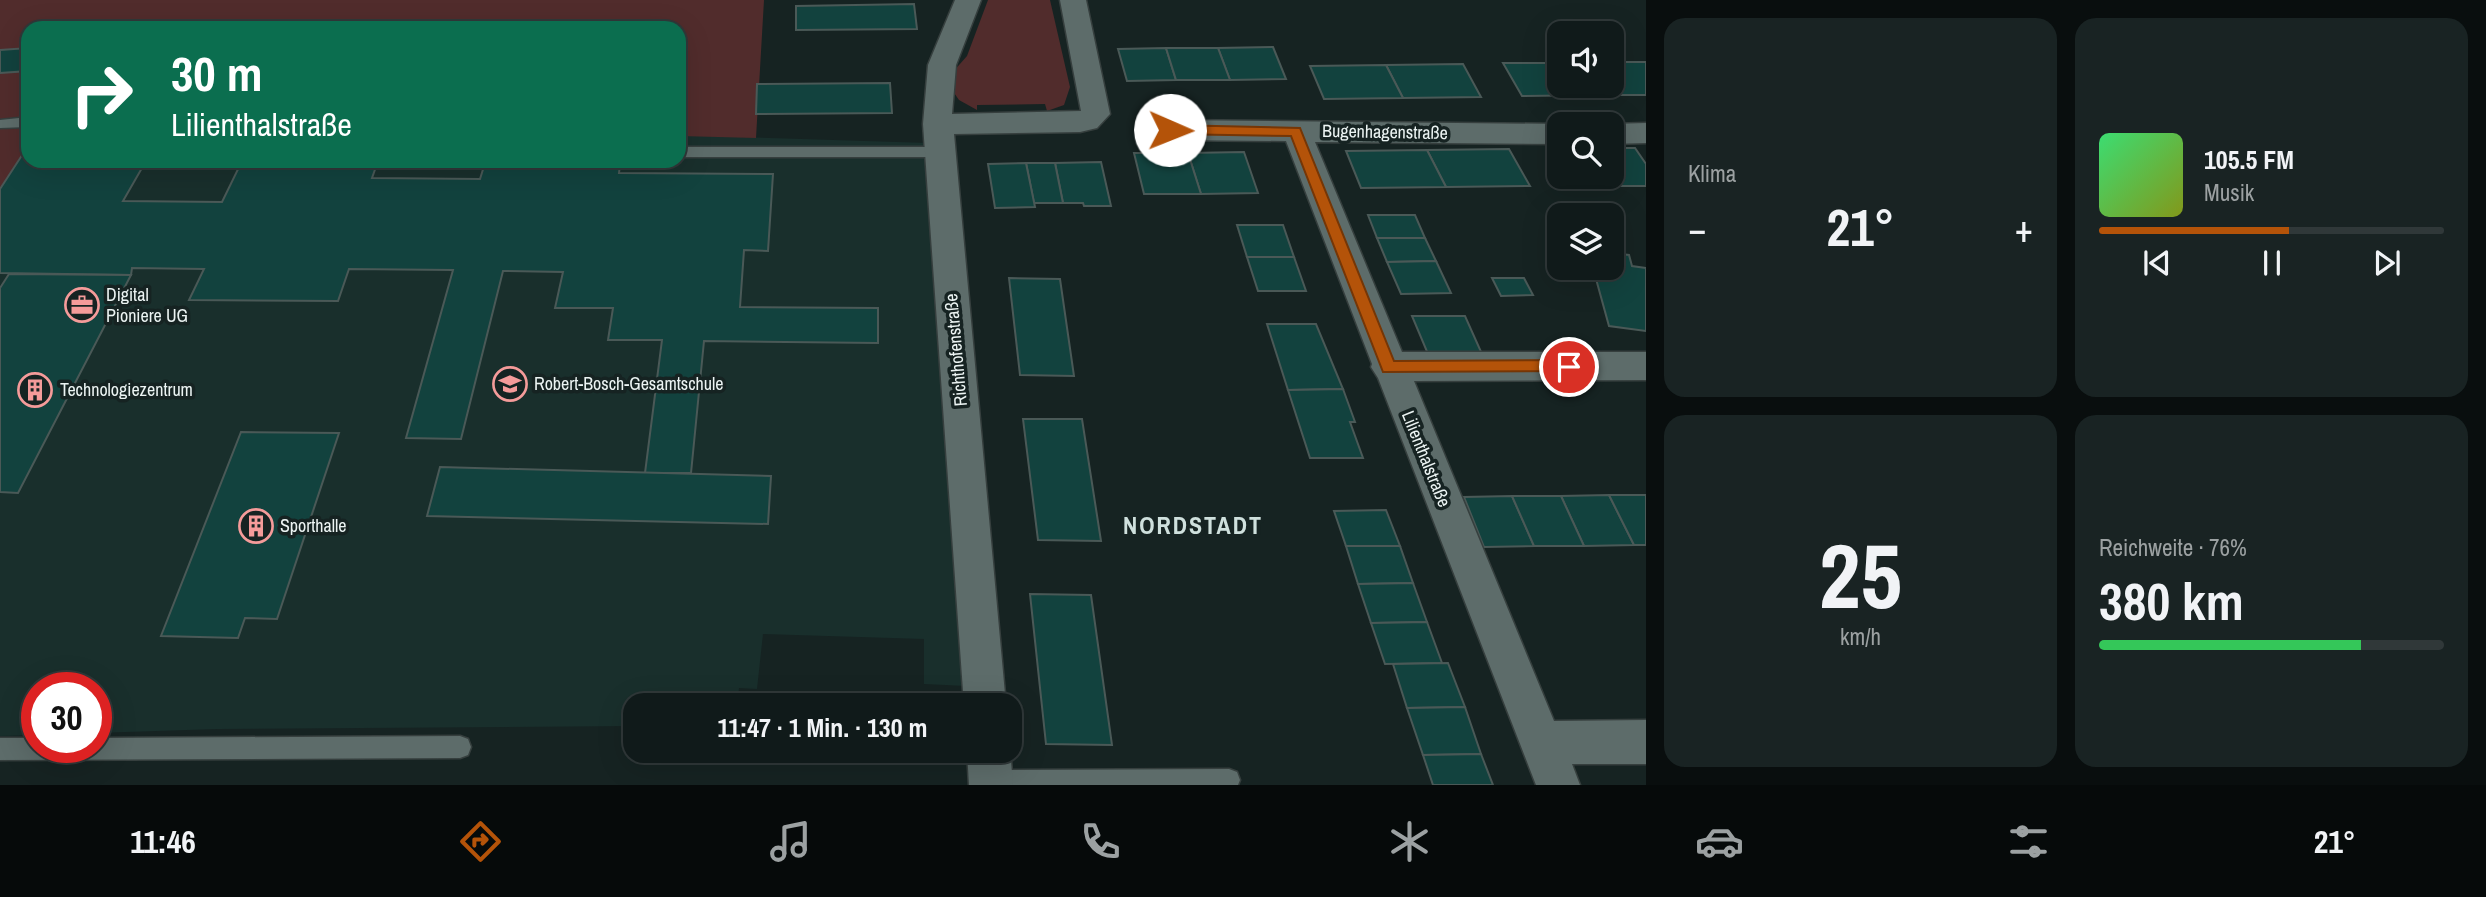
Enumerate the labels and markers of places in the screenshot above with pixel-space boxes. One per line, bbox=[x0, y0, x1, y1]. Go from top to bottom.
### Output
place label: Digital Pioniere UG bbox=[106, 282, 188, 328]
office icon: Digital Pioniere UG bbox=[63, 286, 101, 324]
pin bbox=[1539, 337, 1599, 397]
school or university icon: Robert-Bosch-Gesamtschule bbox=[491, 365, 529, 403]
building icon: Technologiezentrum bbox=[16, 371, 54, 409]
place label: Robert-Bosch-Gesamtschule bbox=[534, 371, 724, 396]
place label: Technologiezentrum bbox=[60, 377, 193, 402]
building icon: Sporthalle bbox=[237, 507, 275, 545]
place label: Sporthalle bbox=[280, 513, 346, 538]

